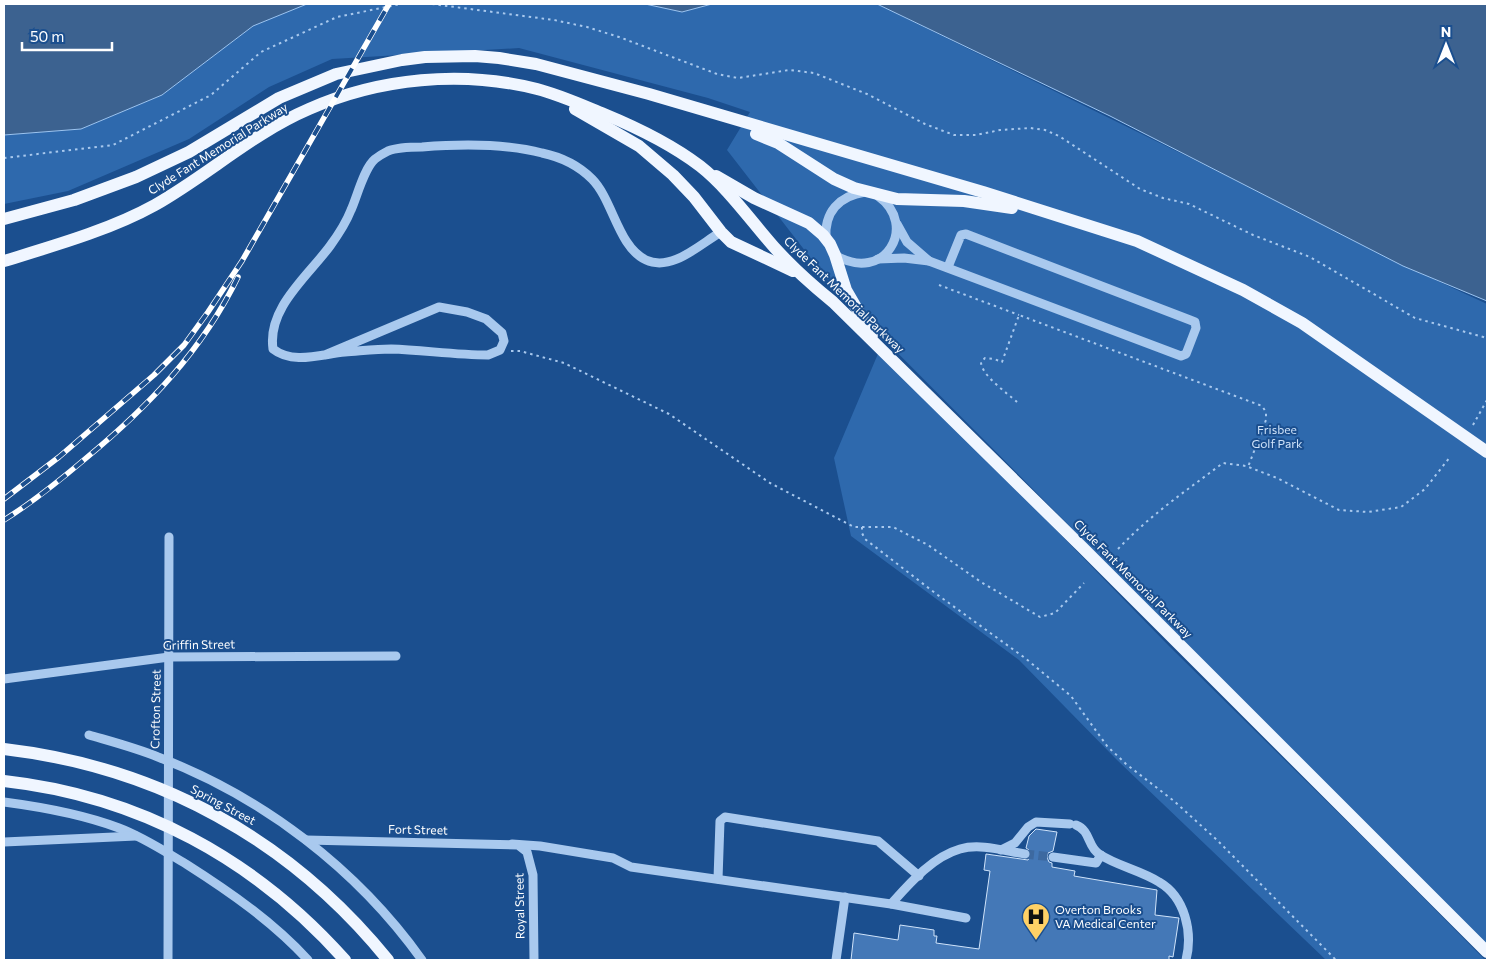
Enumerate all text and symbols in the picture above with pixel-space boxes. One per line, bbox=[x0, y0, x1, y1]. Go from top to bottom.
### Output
scale bar bbox=[22, 20, 112, 52]
north arrow bbox=[1421, 20, 1471, 70]
text: N bbox=[1441, 23, 1451, 40]
text: 50 m bbox=[30, 27, 64, 45]
street label: Clyde Fant Memorial Parkway bbox=[145, 99, 290, 197]
street label: Clyde Fant Memorial Parkway bbox=[782, 233, 908, 356]
park label: Frisbee Golf Park bbox=[1251, 422, 1303, 450]
street label: Clyde Fant Memorial Parkway bbox=[1072, 516, 1196, 640]
street label: Griffin Street bbox=[163, 636, 235, 652]
street label: Crofton Street bbox=[147, 669, 163, 749]
street label: Spring Street bbox=[189, 781, 258, 827]
street label: Fort Street bbox=[388, 821, 448, 837]
street label: Royal Street bbox=[511, 873, 527, 939]
hospital icon: Overton Brooks VA Medical Center bbox=[1021, 902, 1051, 941]
place label: Overton Brooks VA Medical Center bbox=[1055, 902, 1156, 930]

